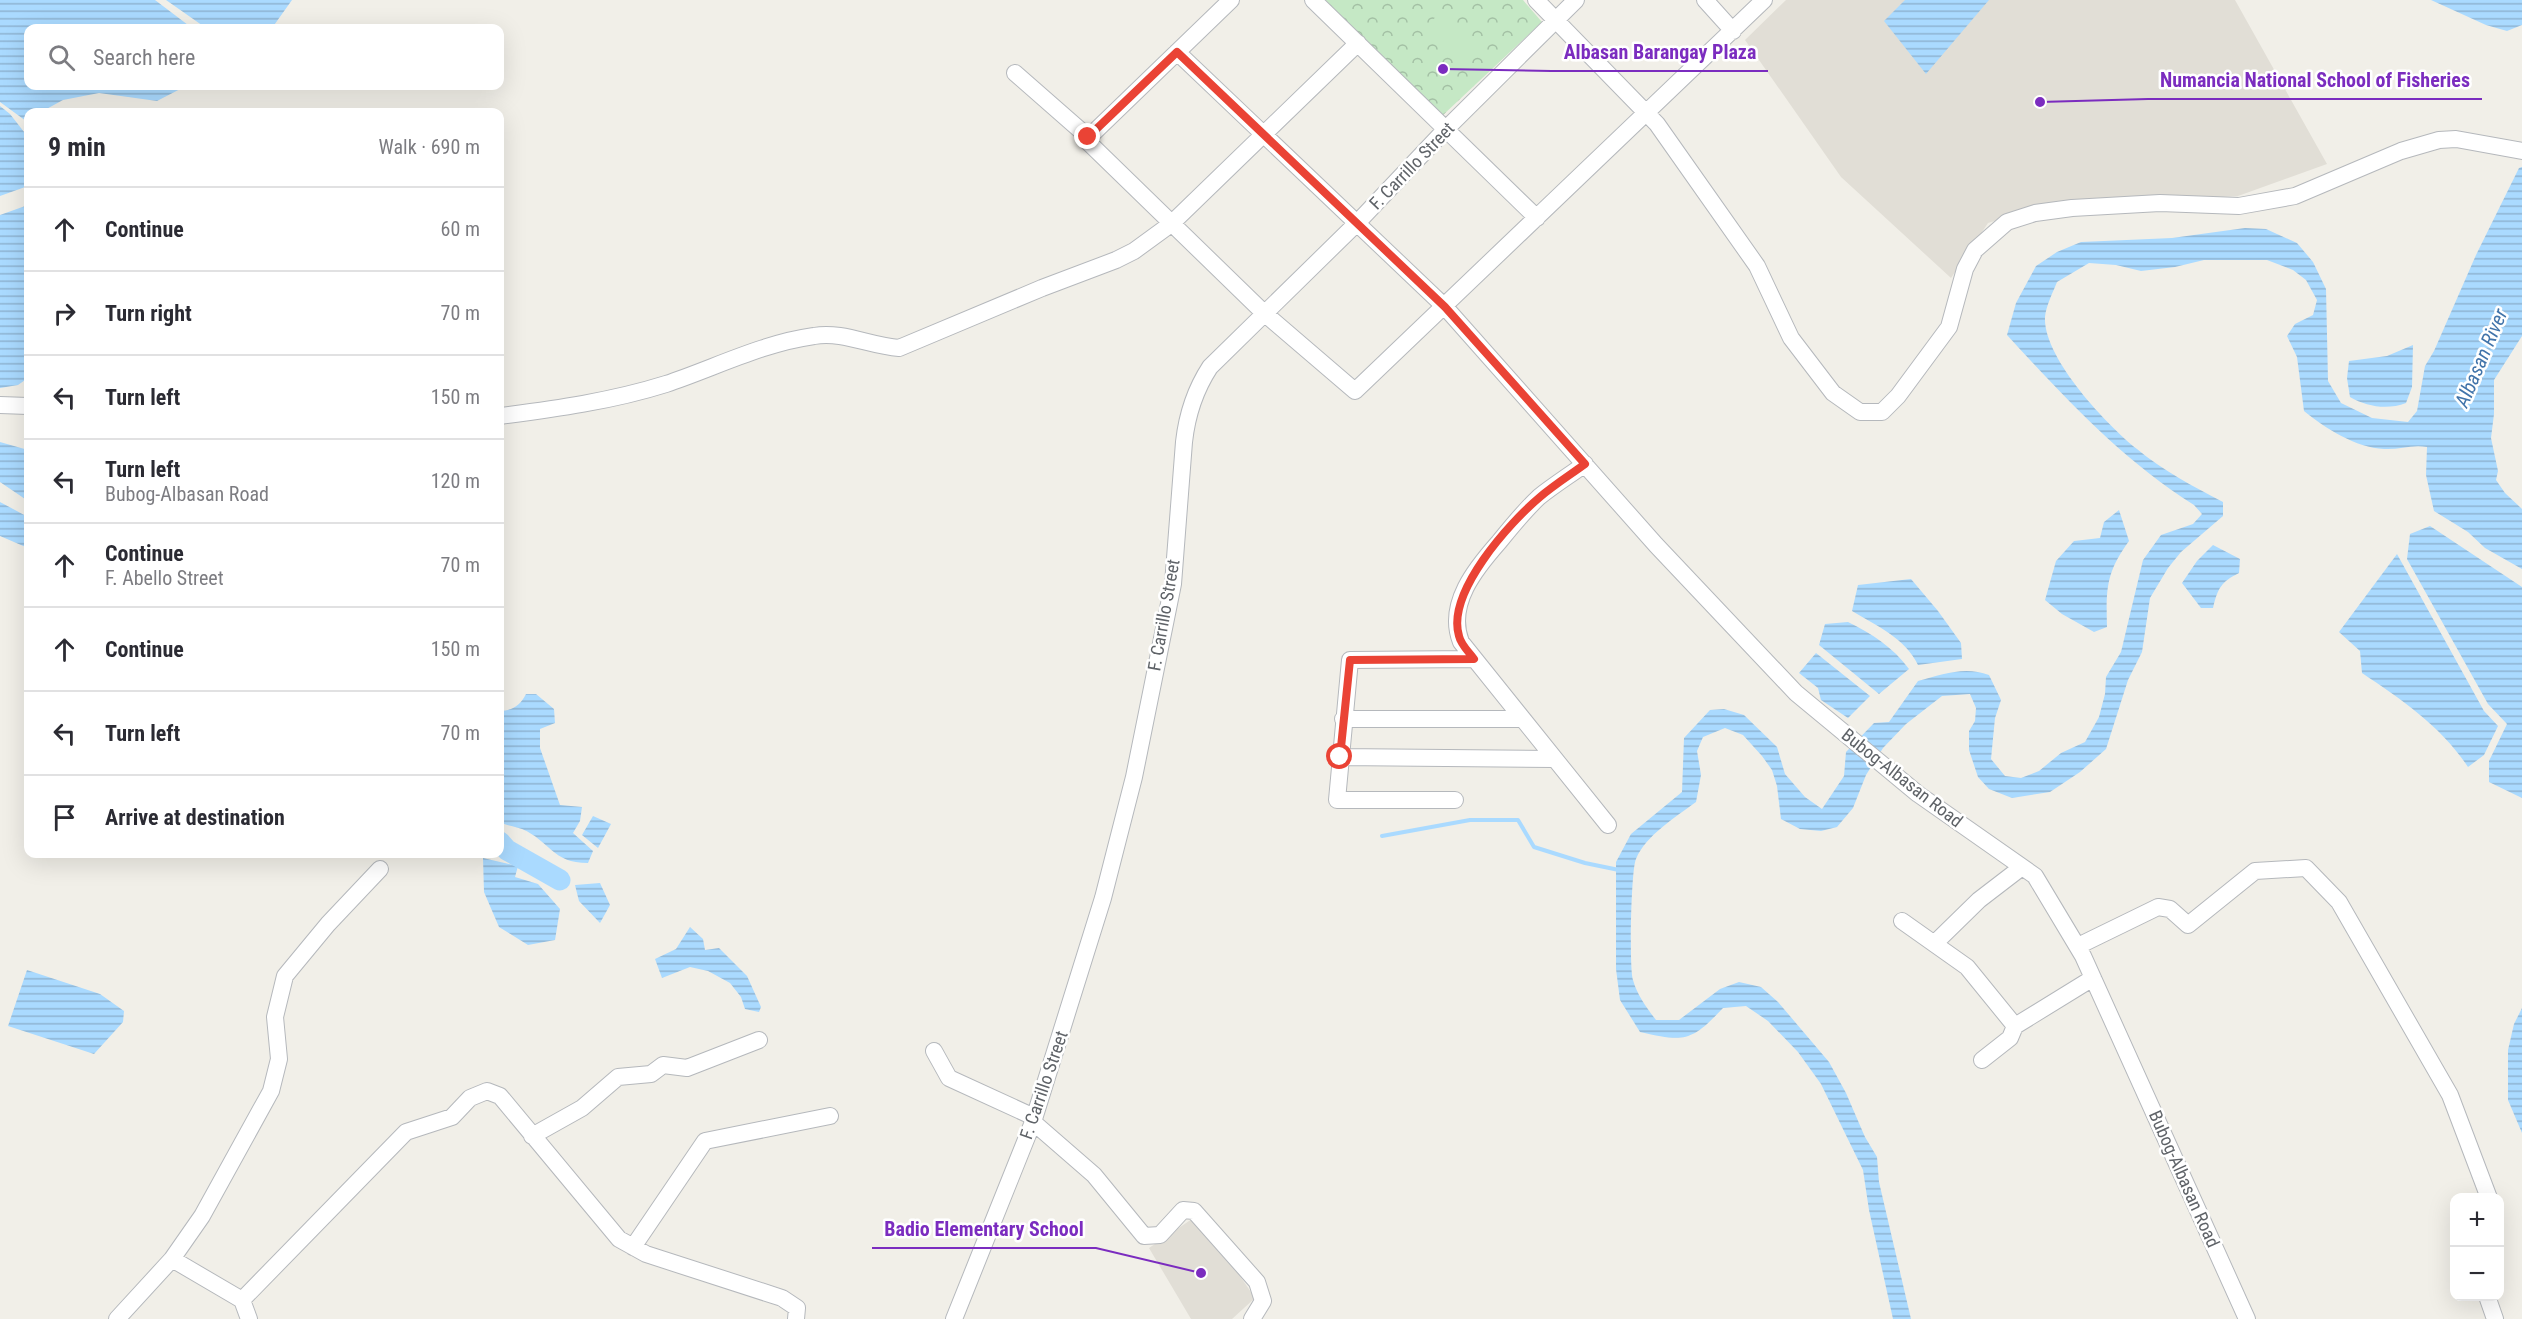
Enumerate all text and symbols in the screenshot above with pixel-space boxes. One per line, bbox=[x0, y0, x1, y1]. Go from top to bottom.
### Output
search box bbox=[24, 24, 504, 90]
callout: Albasan Barangay Plaza bbox=[1551, 33, 1768, 71]
text: Albasan Barangay Plaza bbox=[1564, 40, 1756, 64]
icon: search bbox=[45, 41, 78, 74]
text: Search here bbox=[93, 45, 195, 70]
callout: Numancia National School of Fisheries bbox=[2148, 61, 2482, 99]
text: Numancia National School of Fisheries bbox=[2160, 68, 2470, 92]
street label: F. Carrillo Street bbox=[1365, 118, 1458, 214]
route end bbox=[1074, 123, 1100, 149]
text: 9 min bbox=[48, 132, 106, 162]
text: Walk · 690 m bbox=[379, 135, 480, 159]
icon: ahead bbox=[48, 213, 81, 246]
text: Continue bbox=[105, 217, 184, 242]
text: 60 m bbox=[441, 217, 480, 241]
icon: right bbox=[48, 297, 81, 330]
text: Turn right bbox=[105, 301, 192, 326]
text: 70 m bbox=[441, 301, 480, 325]
water label: Albasan River bbox=[2449, 304, 2513, 412]
icon: left bbox=[48, 381, 81, 414]
text: Turn left bbox=[105, 385, 180, 410]
text: 150 m bbox=[431, 385, 480, 409]
text: Turn left bbox=[105, 457, 180, 482]
icon: left bbox=[48, 465, 81, 498]
text: 120 m bbox=[431, 469, 480, 493]
text: Bubog-Albasan Road bbox=[105, 482, 269, 506]
text: Continue bbox=[105, 541, 184, 566]
icon: ahead bbox=[48, 549, 81, 582]
text: 70 m bbox=[441, 553, 480, 577]
street label: F. Carrillo Street bbox=[1143, 557, 1184, 672]
text: F. Abello Street bbox=[105, 566, 224, 590]
icon: ahead bbox=[48, 633, 81, 666]
text: Continue bbox=[105, 637, 184, 662]
text: 150 m bbox=[431, 637, 480, 661]
icon: left bbox=[48, 717, 81, 750]
text: Turn left bbox=[105, 721, 180, 746]
text: 70 m bbox=[441, 721, 480, 745]
street label: Bubog-Albasan Road bbox=[1838, 724, 1967, 831]
route start bbox=[1326, 743, 1352, 769]
icon: arrive bbox=[48, 801, 81, 834]
text: Arrive at destination bbox=[105, 805, 285, 830]
street label: F. Carrillo Street bbox=[1015, 1028, 1072, 1142]
street label: Bubog-Albasan Road bbox=[2145, 1107, 2224, 1250]
map controls bbox=[2450, 1193, 2504, 1301]
button: + bbox=[2450, 1193, 2504, 1247]
callout: Badio Elementary School bbox=[872, 1210, 1096, 1248]
text: Badio Elementary School bbox=[884, 1217, 1084, 1241]
button: − bbox=[2450, 1247, 2504, 1301]

